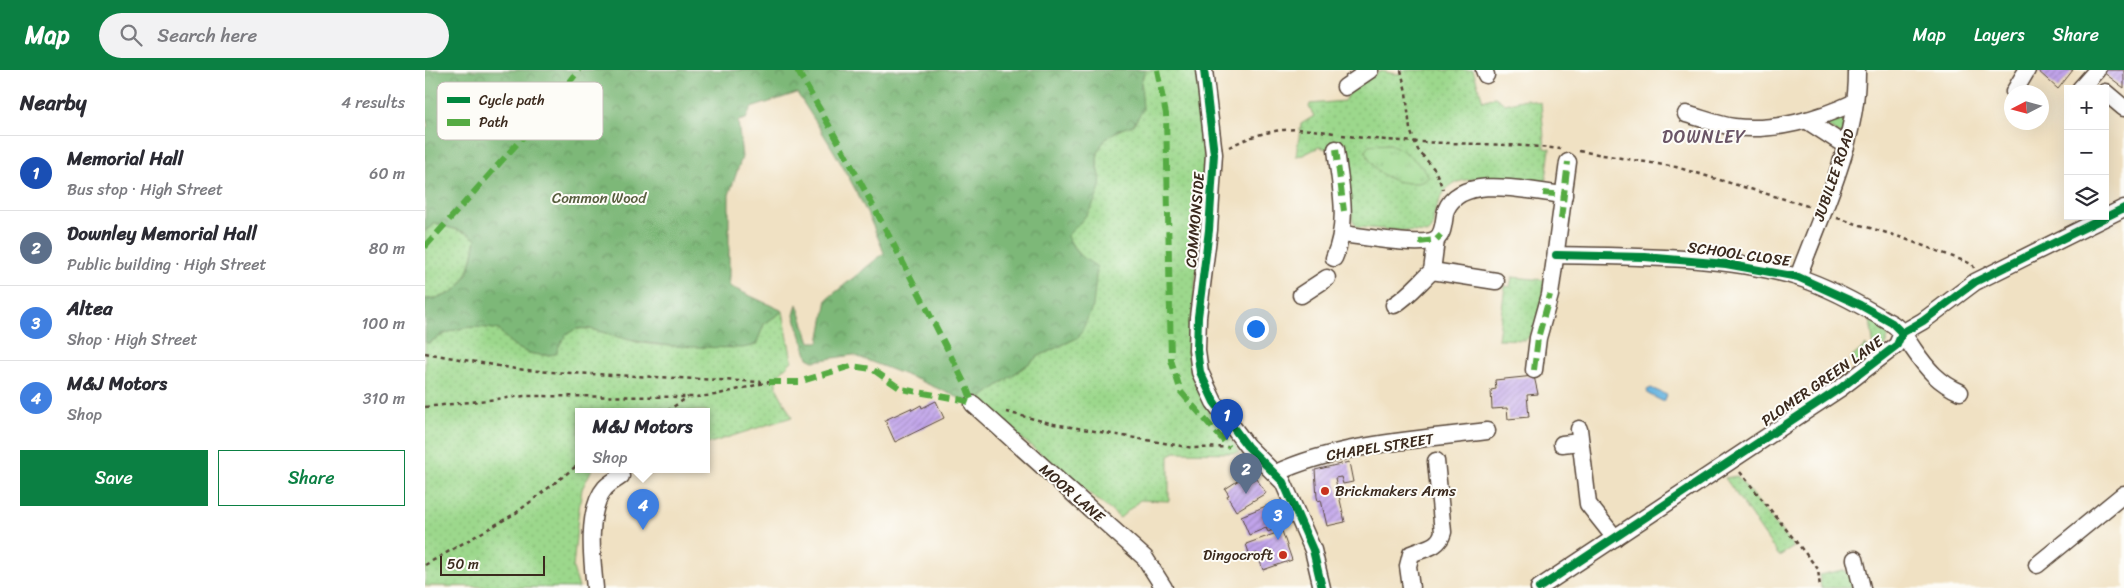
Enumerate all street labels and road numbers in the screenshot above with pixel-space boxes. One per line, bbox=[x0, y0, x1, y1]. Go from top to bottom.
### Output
street label: JUBILEE ROAD bbox=[1806, 125, 1862, 226]
street label: COMMONSIDE bbox=[1178, 170, 1212, 269]
street label: SCHOOL CLOSE bbox=[1686, 234, 1794, 274]
street label: PLOMER GREEN LANE bbox=[1756, 328, 1890, 433]
street label: CHAPEL STREET bbox=[1325, 426, 1436, 468]
street label: MOOR LANE bbox=[1033, 457, 1112, 530]

